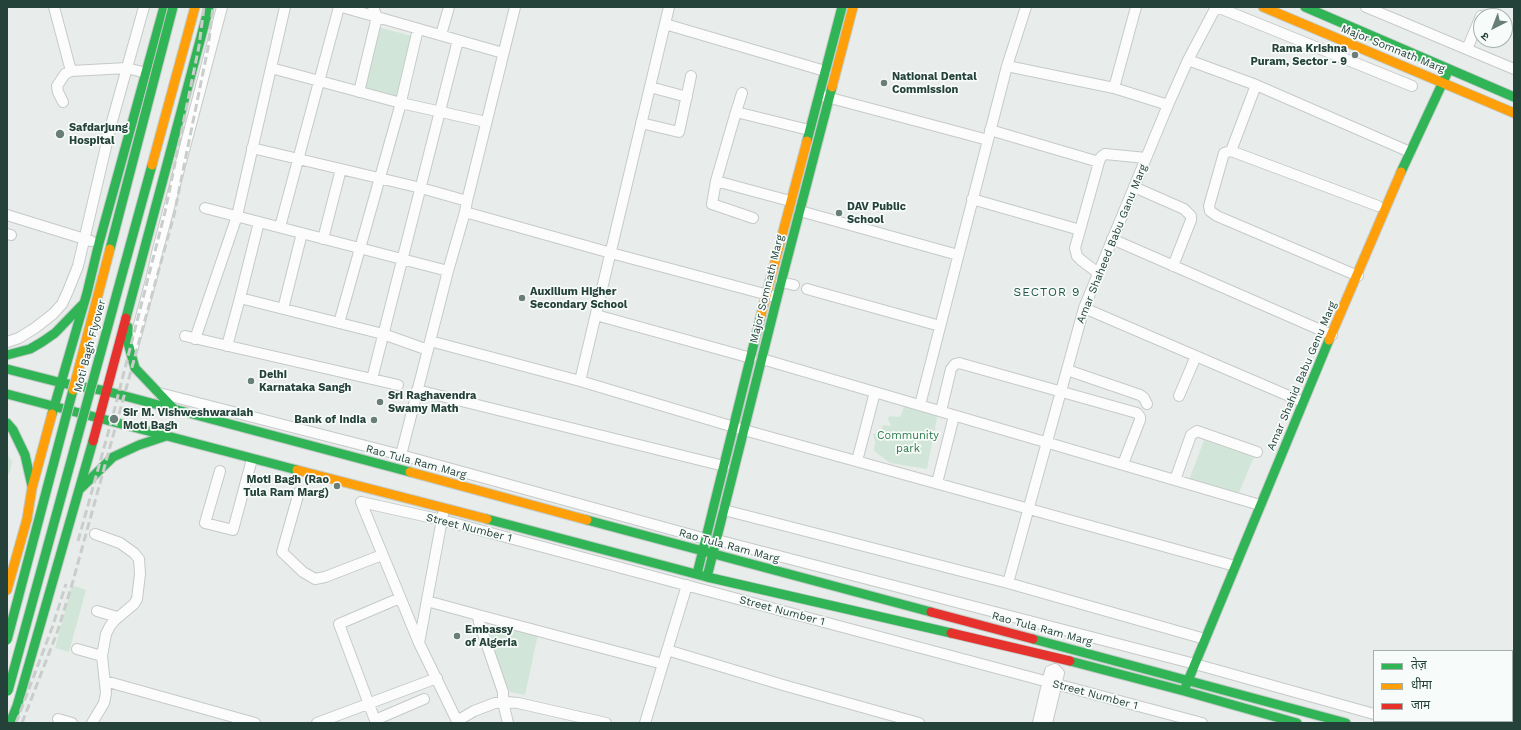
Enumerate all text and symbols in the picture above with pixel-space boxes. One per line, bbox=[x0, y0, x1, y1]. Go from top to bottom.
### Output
north arrow bbox=[1473, 8, 1513, 48]
street label: Major Somnath Marg bbox=[1339, 22, 1447, 76]
text: उ bbox=[1479, 30, 1492, 44]
place label: Rama Krishna Puram, Sector - 9 bbox=[1250, 42, 1347, 68]
marker: Rama Krishna Puram, Sector - 9 bbox=[1350, 50, 1360, 60]
place label: National Dental Commission bbox=[892, 70, 977, 96]
marker: National Dental Commission bbox=[879, 78, 889, 88]
place label: Safdarjung Hospital bbox=[69, 121, 128, 147]
marker: Safdarjung Hospital bbox=[54, 128, 66, 140]
street label: Amar Shaheed Babu Ganu Marg bbox=[1074, 163, 1150, 325]
place label: DAV Public School bbox=[847, 200, 906, 226]
marker: DAV Public School bbox=[834, 208, 844, 218]
street label: Major Somnath Marg bbox=[747, 234, 787, 344]
place label: Auxilium Higher Secondary School bbox=[530, 285, 627, 311]
district label: SECTOR 9 bbox=[1014, 285, 1080, 299]
marker: Auxilium Higher Secondary School bbox=[517, 293, 527, 303]
street label: Moti Bagh Flyover bbox=[71, 298, 109, 394]
street label: Amar Shahid Babu Genu Marg bbox=[1265, 299, 1339, 453]
place label: Delhi Karnataka Sangh bbox=[259, 368, 351, 394]
marker: Delhi Karnataka Sangh bbox=[246, 376, 256, 386]
place label: Sri Raghavendra Swamy Math bbox=[388, 389, 476, 415]
marker: Sri Raghavendra Swamy Math bbox=[375, 397, 385, 407]
place label: Sir M. Vishweshwaraiah Moti Bagh bbox=[123, 406, 253, 432]
marker: Sir M. Vishweshwaraiah Moti Bagh bbox=[108, 413, 120, 425]
place label: Bank of India bbox=[294, 413, 366, 427]
marker: Bank of India bbox=[369, 415, 379, 425]
park label: Community park bbox=[877, 429, 939, 455]
street label: Rao Tula Ram Marg bbox=[364, 442, 468, 482]
place label: Moti Bagh (Rao Tula Ram Marg) bbox=[243, 473, 329, 499]
marker: Moti Bagh (Rao Tula Ram Marg) bbox=[332, 481, 342, 491]
street label: Street Number 1 bbox=[425, 511, 513, 545]
street label: Rao Tula Ram Marg bbox=[677, 526, 781, 566]
street label: Street Number 1 bbox=[738, 593, 826, 629]
street label: Rao Tula Ram Marg bbox=[990, 609, 1094, 649]
place label: Embassy of Algeria bbox=[465, 623, 517, 649]
marker: Embassy of Algeria bbox=[452, 631, 462, 641]
legend bbox=[1373, 650, 1513, 722]
text: तेज़ bbox=[1411, 658, 1427, 672]
street label: Street Number 1 bbox=[1051, 677, 1139, 713]
text: धीमा bbox=[1411, 678, 1432, 692]
text: जाम bbox=[1411, 698, 1430, 712]

